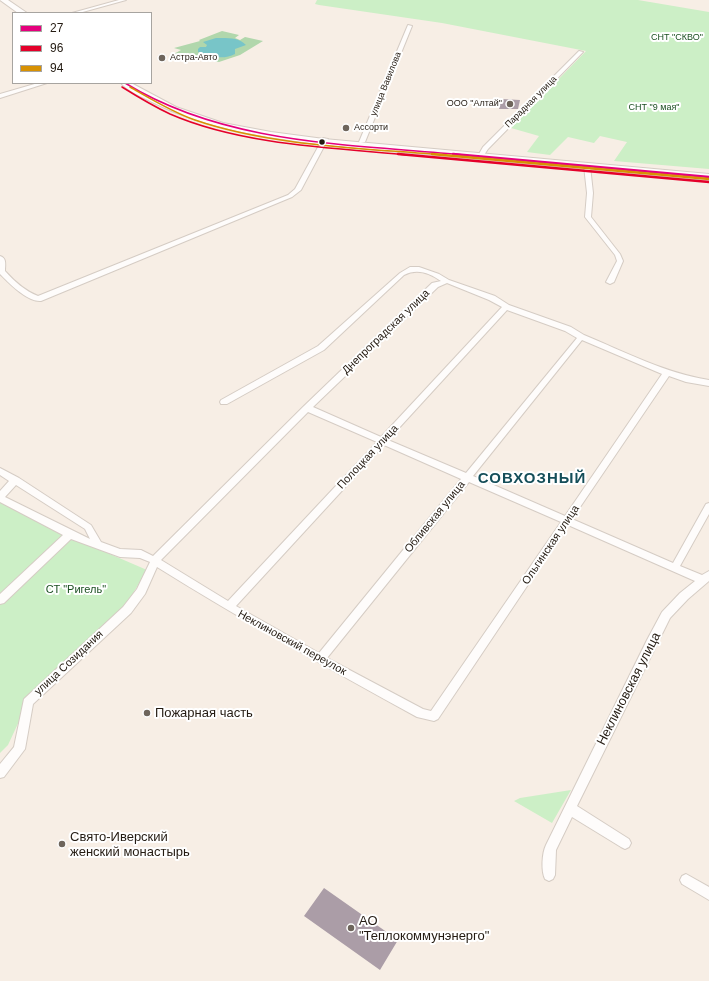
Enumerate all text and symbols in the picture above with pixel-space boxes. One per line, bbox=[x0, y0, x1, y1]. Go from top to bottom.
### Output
legend bbox=[12, 12, 152, 84]
text: 27 bbox=[50, 21, 63, 35]
park label: СНТ "СКВО" bbox=[651, 33, 703, 43]
text: 96 bbox=[50, 41, 63, 55]
street label: улица Вавилова bbox=[368, 50, 404, 118]
marker: Астра-Авто bbox=[157, 53, 167, 63]
place label: Астра-Авто bbox=[170, 53, 217, 63]
text: 94 bbox=[50, 61, 63, 75]
street label: Парадная улица bbox=[503, 74, 559, 130]
place label: ООО "Алтай" bbox=[447, 99, 502, 109]
marker: ООО "Алтай" bbox=[505, 99, 515, 109]
park label: СНТ "9 мая" bbox=[629, 103, 679, 113]
marker: Ассорти bbox=[341, 123, 351, 133]
place label: Ассорти bbox=[354, 123, 388, 133]
unlabelled marker bbox=[317, 137, 327, 147]
street label: Днепроградская улица bbox=[340, 287, 432, 377]
street label: Полоцкая улица bbox=[335, 422, 401, 492]
district label: СОВХОЗНЫЙ bbox=[478, 470, 586, 488]
street label: Обливская улица bbox=[402, 478, 468, 556]
street label: Ольгинская улица bbox=[520, 503, 582, 587]
park label: СТ "Ригель" bbox=[46, 583, 106, 597]
street label: Неклиновский переулок bbox=[235, 608, 349, 678]
street label: улица Созидания bbox=[32, 628, 106, 698]
street label: Неклиновская улица bbox=[594, 630, 664, 748]
place label: Пожарная часть bbox=[155, 705, 253, 721]
marker: Пожарная часть bbox=[142, 708, 152, 718]
place label: Свято-Иверский женский монастырь bbox=[70, 829, 190, 860]
marker: Свято-Иверский женский монастырь bbox=[57, 839, 67, 849]
place label: АО "Теплокоммунэнерго" bbox=[359, 913, 489, 944]
marker: АО "Теплокоммунэнерго" bbox=[346, 923, 356, 933]

